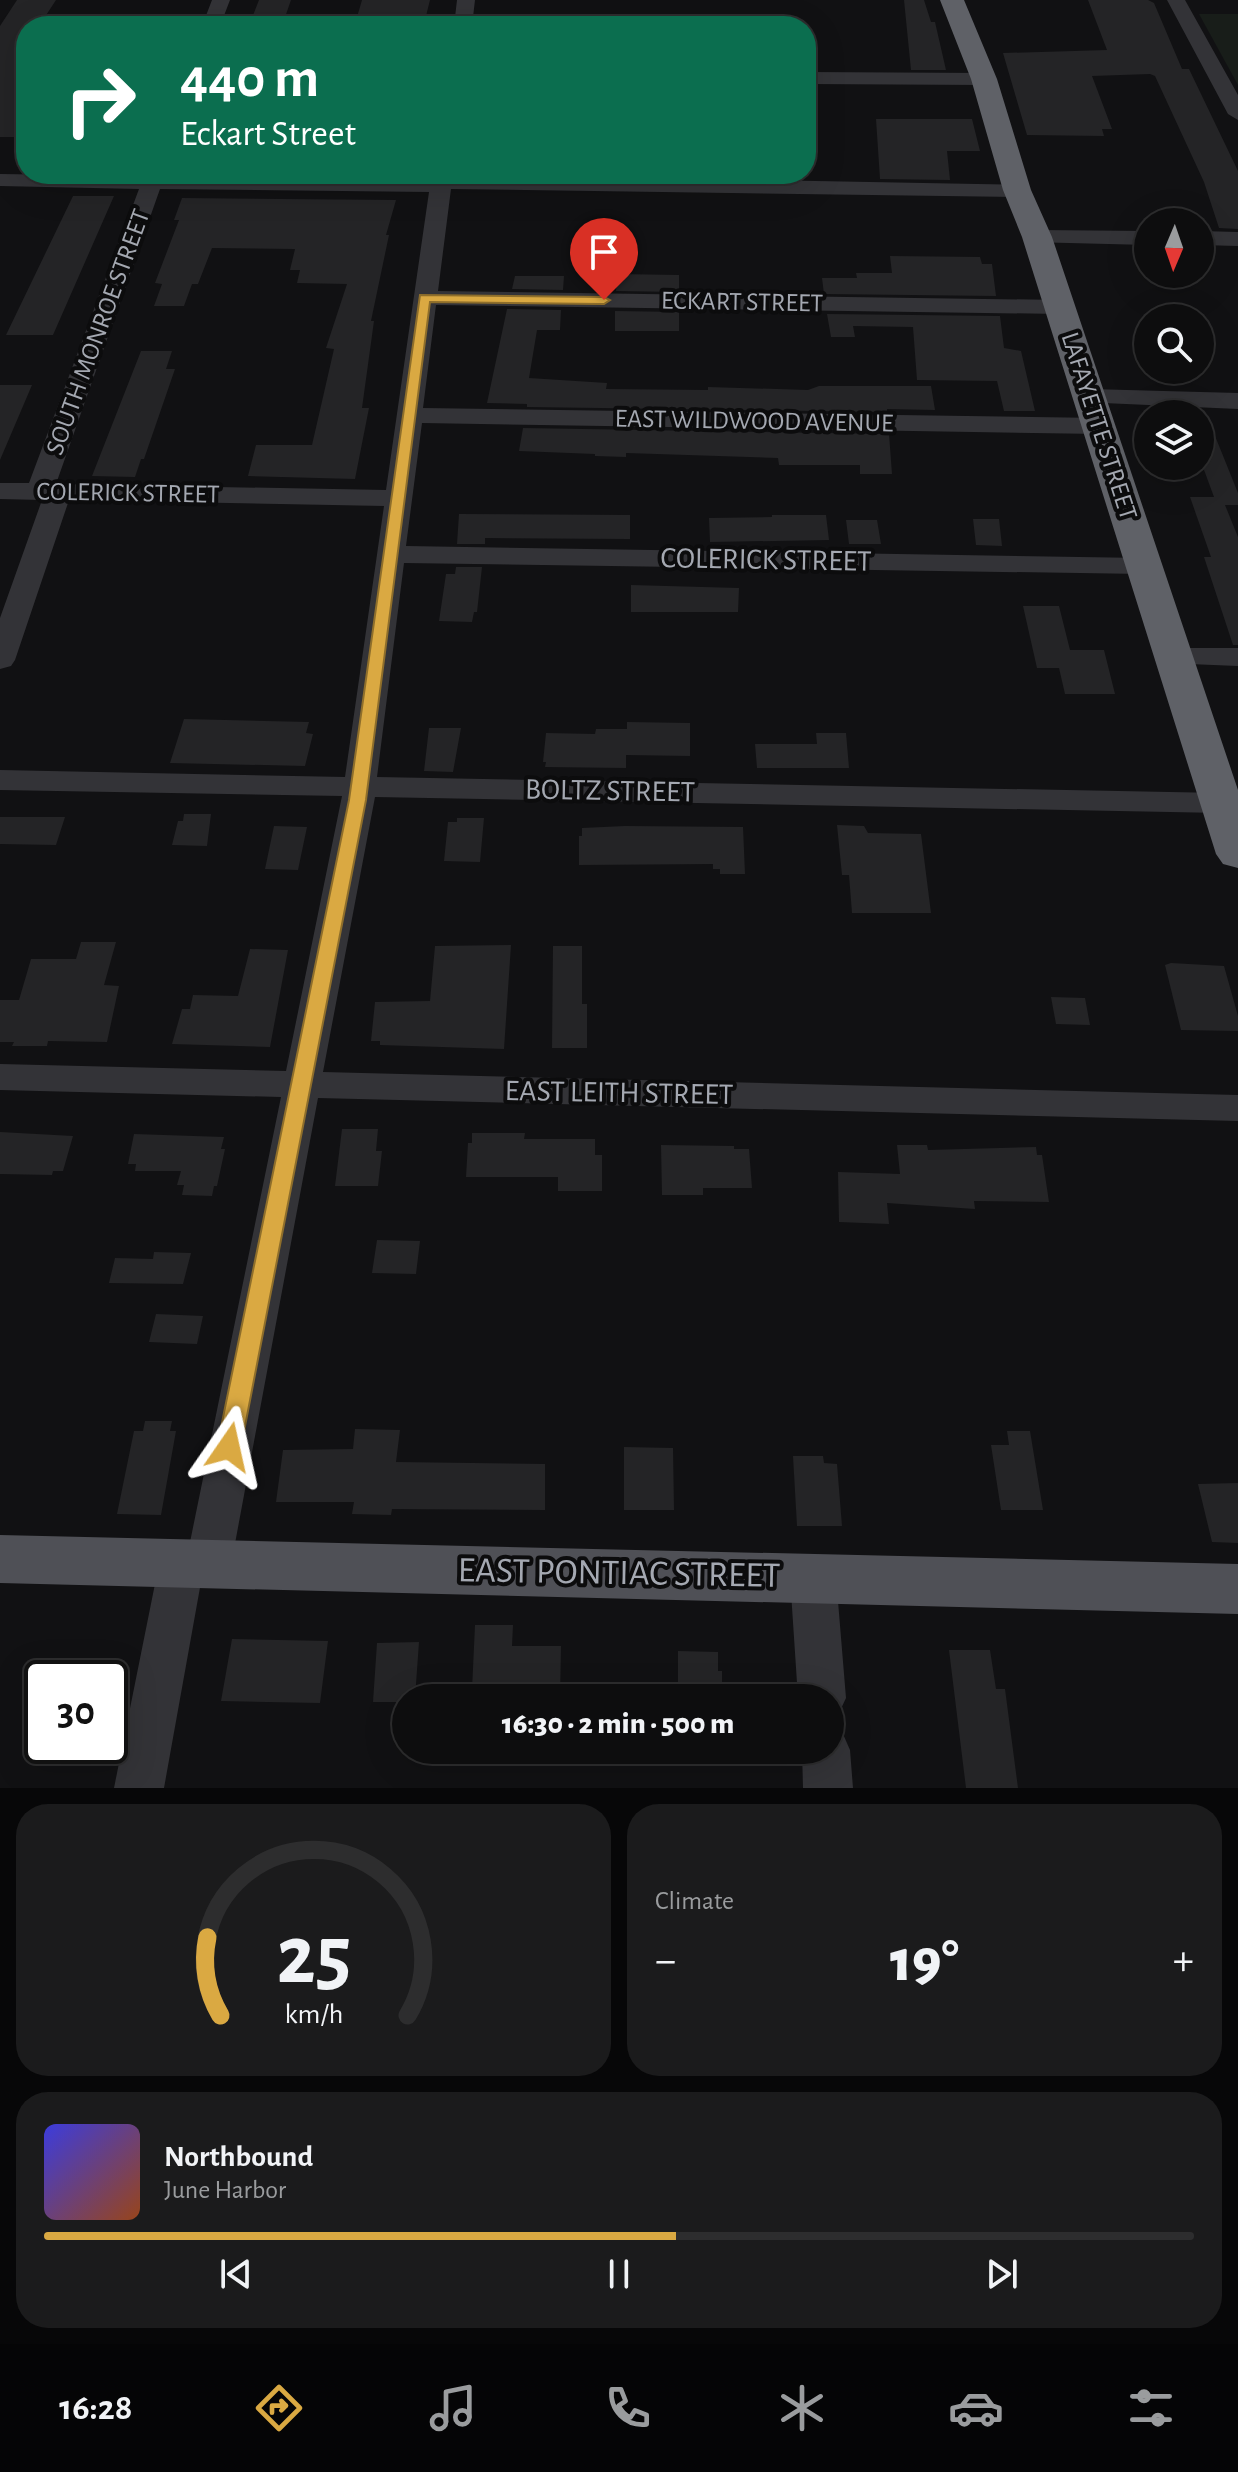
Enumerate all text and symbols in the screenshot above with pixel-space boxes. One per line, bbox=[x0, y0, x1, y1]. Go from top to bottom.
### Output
icon: right bbox=[48, 48, 152, 152]
text: 440 m bbox=[180, 51, 319, 107]
text: Eckart Street bbox=[180, 116, 356, 152]
street label: SOUTH MONROE STREET bbox=[41, 206, 155, 458]
north arrow bbox=[1134, 208, 1214, 288]
map controls bbox=[1134, 208, 1214, 480]
pin bbox=[570, 218, 638, 300]
icon: arrive bbox=[582, 230, 626, 274]
street label: ECKART STREET bbox=[661, 288, 824, 316]
button: search bbox=[1134, 304, 1214, 384]
street label: LAFAYETTE STREET bbox=[1056, 329, 1142, 523]
button: layers bbox=[1134, 400, 1214, 480]
street label: EAST WILDWOOD AVENUE bbox=[614, 406, 894, 436]
street label: COLERICK STREET bbox=[36, 478, 220, 508]
street label: COLERICK STREET bbox=[660, 543, 872, 577]
street label: BOLTZ STREET bbox=[525, 775, 696, 807]
street label: EAST LEITH STREET bbox=[504, 1076, 734, 1110]
position arrow bbox=[187, 1405, 271, 1489]
street label: EAST PONTIAC STREET bbox=[457, 1552, 781, 1594]
speed limit sign: 30 bbox=[24, 1660, 128, 1764]
text: 16:30 · 2 min · 500 m bbox=[502, 1709, 734, 1739]
text: Climate bbox=[655, 1888, 734, 1914]
text: 25 bbox=[276, 1915, 351, 1999]
text: 19° bbox=[890, 1932, 959, 1992]
text: − bbox=[655, 1939, 676, 1983]
text: + bbox=[1173, 1939, 1194, 1983]
text: km/h bbox=[284, 2000, 343, 2029]
text: Northbound bbox=[164, 2142, 313, 2172]
text: June Harbor bbox=[164, 2177, 286, 2203]
icon: previous bbox=[214, 2252, 258, 2296]
icon: pause bbox=[597, 2252, 641, 2296]
icon: next bbox=[980, 2252, 1024, 2296]
icon: directions bbox=[251, 2380, 307, 2436]
icon: music bbox=[425, 2380, 481, 2436]
icon: phone bbox=[600, 2380, 656, 2436]
icon: climate bbox=[774, 2380, 830, 2436]
icon: car bbox=[948, 2380, 1004, 2436]
icon: filters bbox=[1123, 2380, 1179, 2436]
text: 16:28 bbox=[59, 2390, 132, 2426]

